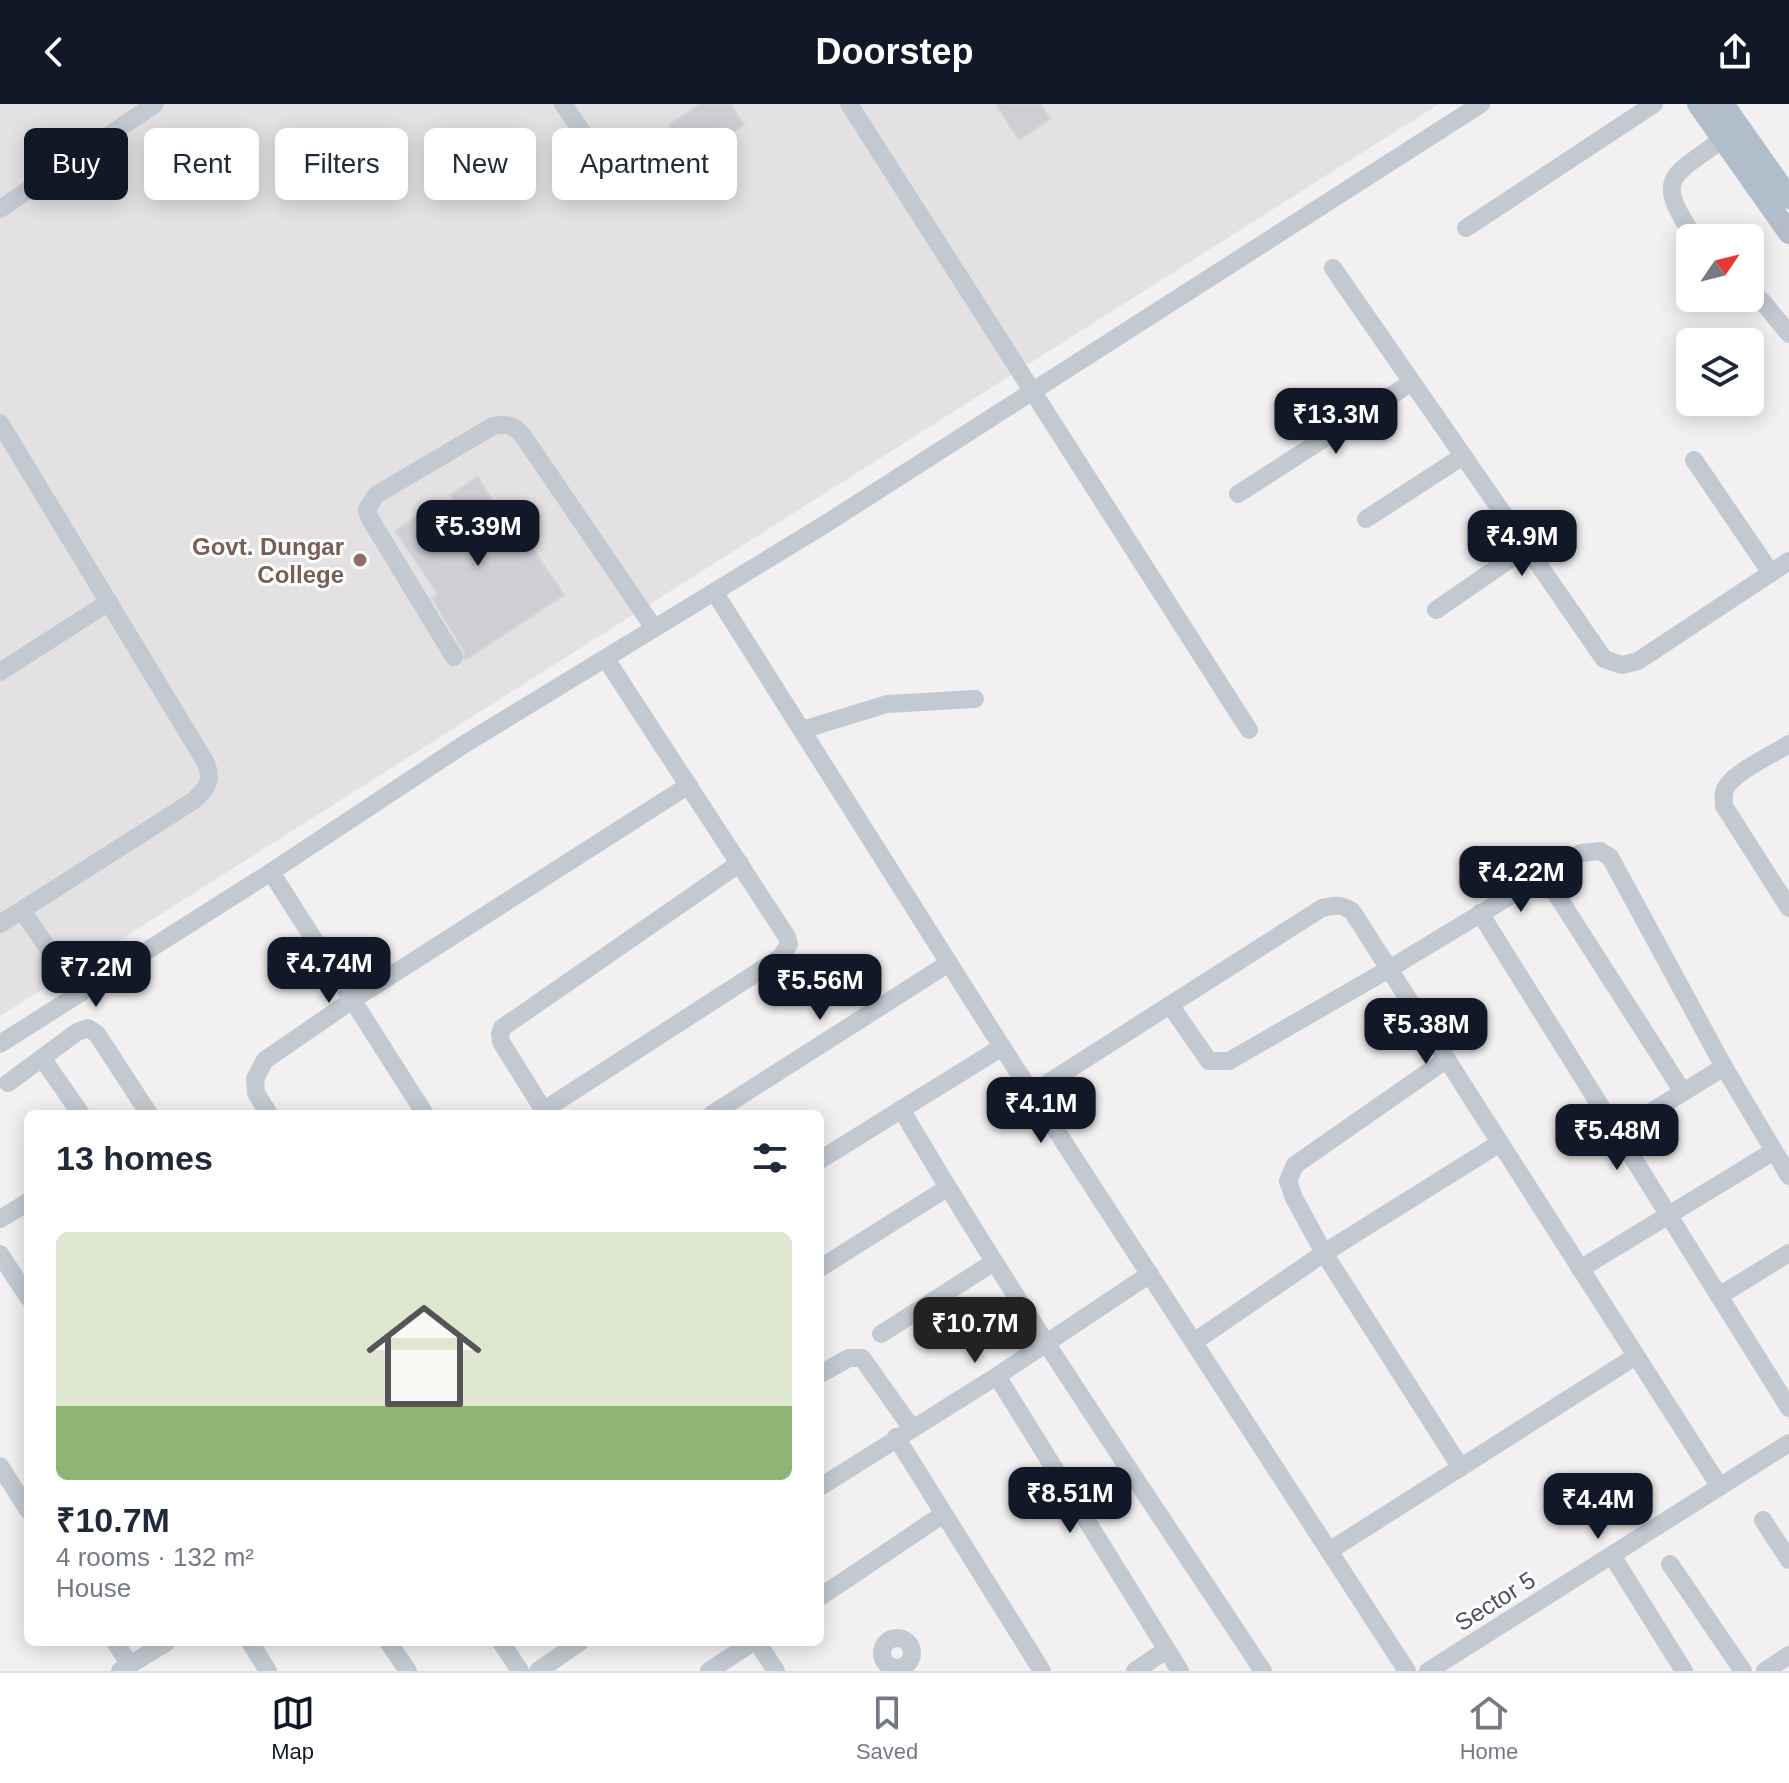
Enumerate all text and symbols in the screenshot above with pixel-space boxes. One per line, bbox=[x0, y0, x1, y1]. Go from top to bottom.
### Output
icon: back bbox=[32, 30, 76, 74]
icon: share bbox=[1713, 30, 1757, 74]
text: Doorstep bbox=[815, 31, 974, 72]
chip: Buy bbox=[24, 128, 128, 200]
chip: Rent bbox=[144, 128, 259, 200]
chip: Filters bbox=[275, 128, 408, 200]
chip: New bbox=[424, 128, 536, 200]
chip: Apartment bbox=[552, 128, 737, 200]
north arrow bbox=[1676, 224, 1764, 312]
map controls bbox=[1676, 224, 1764, 416]
button: layers bbox=[1676, 328, 1764, 416]
pin: ₹13.3M bbox=[1271, 388, 1401, 456]
text: ₹13.3M bbox=[1292, 399, 1380, 429]
pin: ₹5.39M bbox=[413, 500, 543, 568]
pin: ₹4.9M bbox=[1466, 510, 1578, 578]
text: ₹5.39M bbox=[434, 511, 522, 541]
text: ₹4.9M bbox=[1486, 521, 1558, 551]
place label: Govt. Dungar College bbox=[192, 533, 344, 588]
marker: Govt. Dungar College bbox=[351, 551, 369, 569]
pin: ₹4.22M bbox=[1456, 846, 1586, 914]
text: ₹4.22M bbox=[1477, 857, 1565, 887]
pin: ₹4.74M bbox=[264, 937, 394, 1005]
pin: ₹7.2M bbox=[40, 941, 152, 1009]
text: ₹4.74M bbox=[285, 948, 373, 978]
text: ₹7.2M bbox=[60, 952, 132, 982]
pin: ₹5.56M bbox=[755, 954, 885, 1022]
text: ₹5.56M bbox=[776, 965, 864, 995]
pin: ₹5.38M bbox=[1361, 998, 1491, 1066]
text: ₹5.38M bbox=[1382, 1009, 1470, 1039]
pin: ₹4.1M bbox=[985, 1077, 1097, 1145]
text: ₹4.1M bbox=[1005, 1088, 1077, 1118]
pin: ₹5.48M bbox=[1552, 1104, 1682, 1172]
text: ₹5.48M bbox=[1573, 1115, 1661, 1145]
icon: filters bbox=[748, 1136, 792, 1180]
text: 13 homes bbox=[56, 1139, 213, 1177]
icon: home bbox=[352, 1284, 496, 1428]
pin: ₹10.7M bbox=[910, 1297, 1040, 1365]
text: ₹10.7M bbox=[931, 1308, 1019, 1338]
pin: ₹8.51M bbox=[1005, 1467, 1135, 1535]
pin: ₹4.4M bbox=[1542, 1473, 1654, 1541]
text: ₹8.51M bbox=[1026, 1478, 1114, 1508]
text: ₹4.4M bbox=[1562, 1484, 1634, 1514]
text: ₹10.7M bbox=[56, 1501, 170, 1539]
text: 4 rooms · 132 m² bbox=[56, 1542, 254, 1572]
street label: Sector 5 bbox=[1450, 1566, 1540, 1636]
text: House bbox=[56, 1573, 131, 1603]
tab: Map bbox=[271, 1691, 315, 1765]
tab: Saved bbox=[856, 1691, 918, 1765]
tab: Home bbox=[1460, 1691, 1518, 1765]

